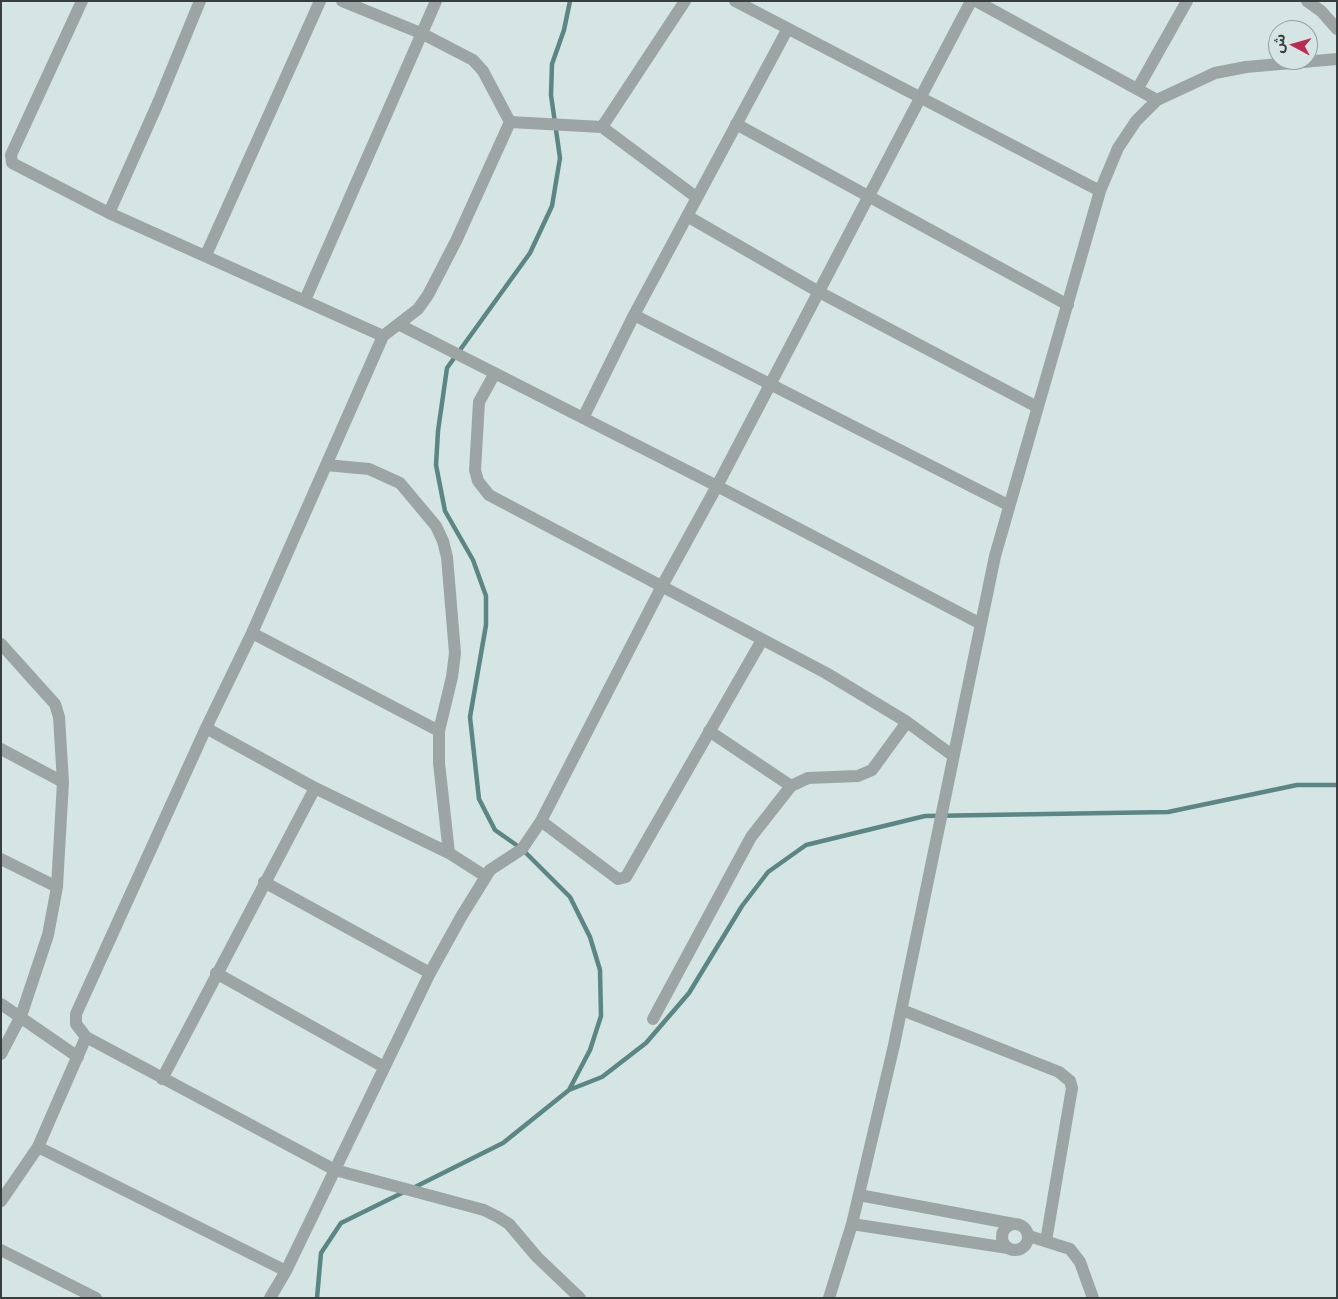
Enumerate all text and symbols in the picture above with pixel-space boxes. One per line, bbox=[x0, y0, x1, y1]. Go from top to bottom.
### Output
north arrow bbox=[1268, 20, 1318, 70]
text: ش bbox=[1269, 33, 1289, 54]

